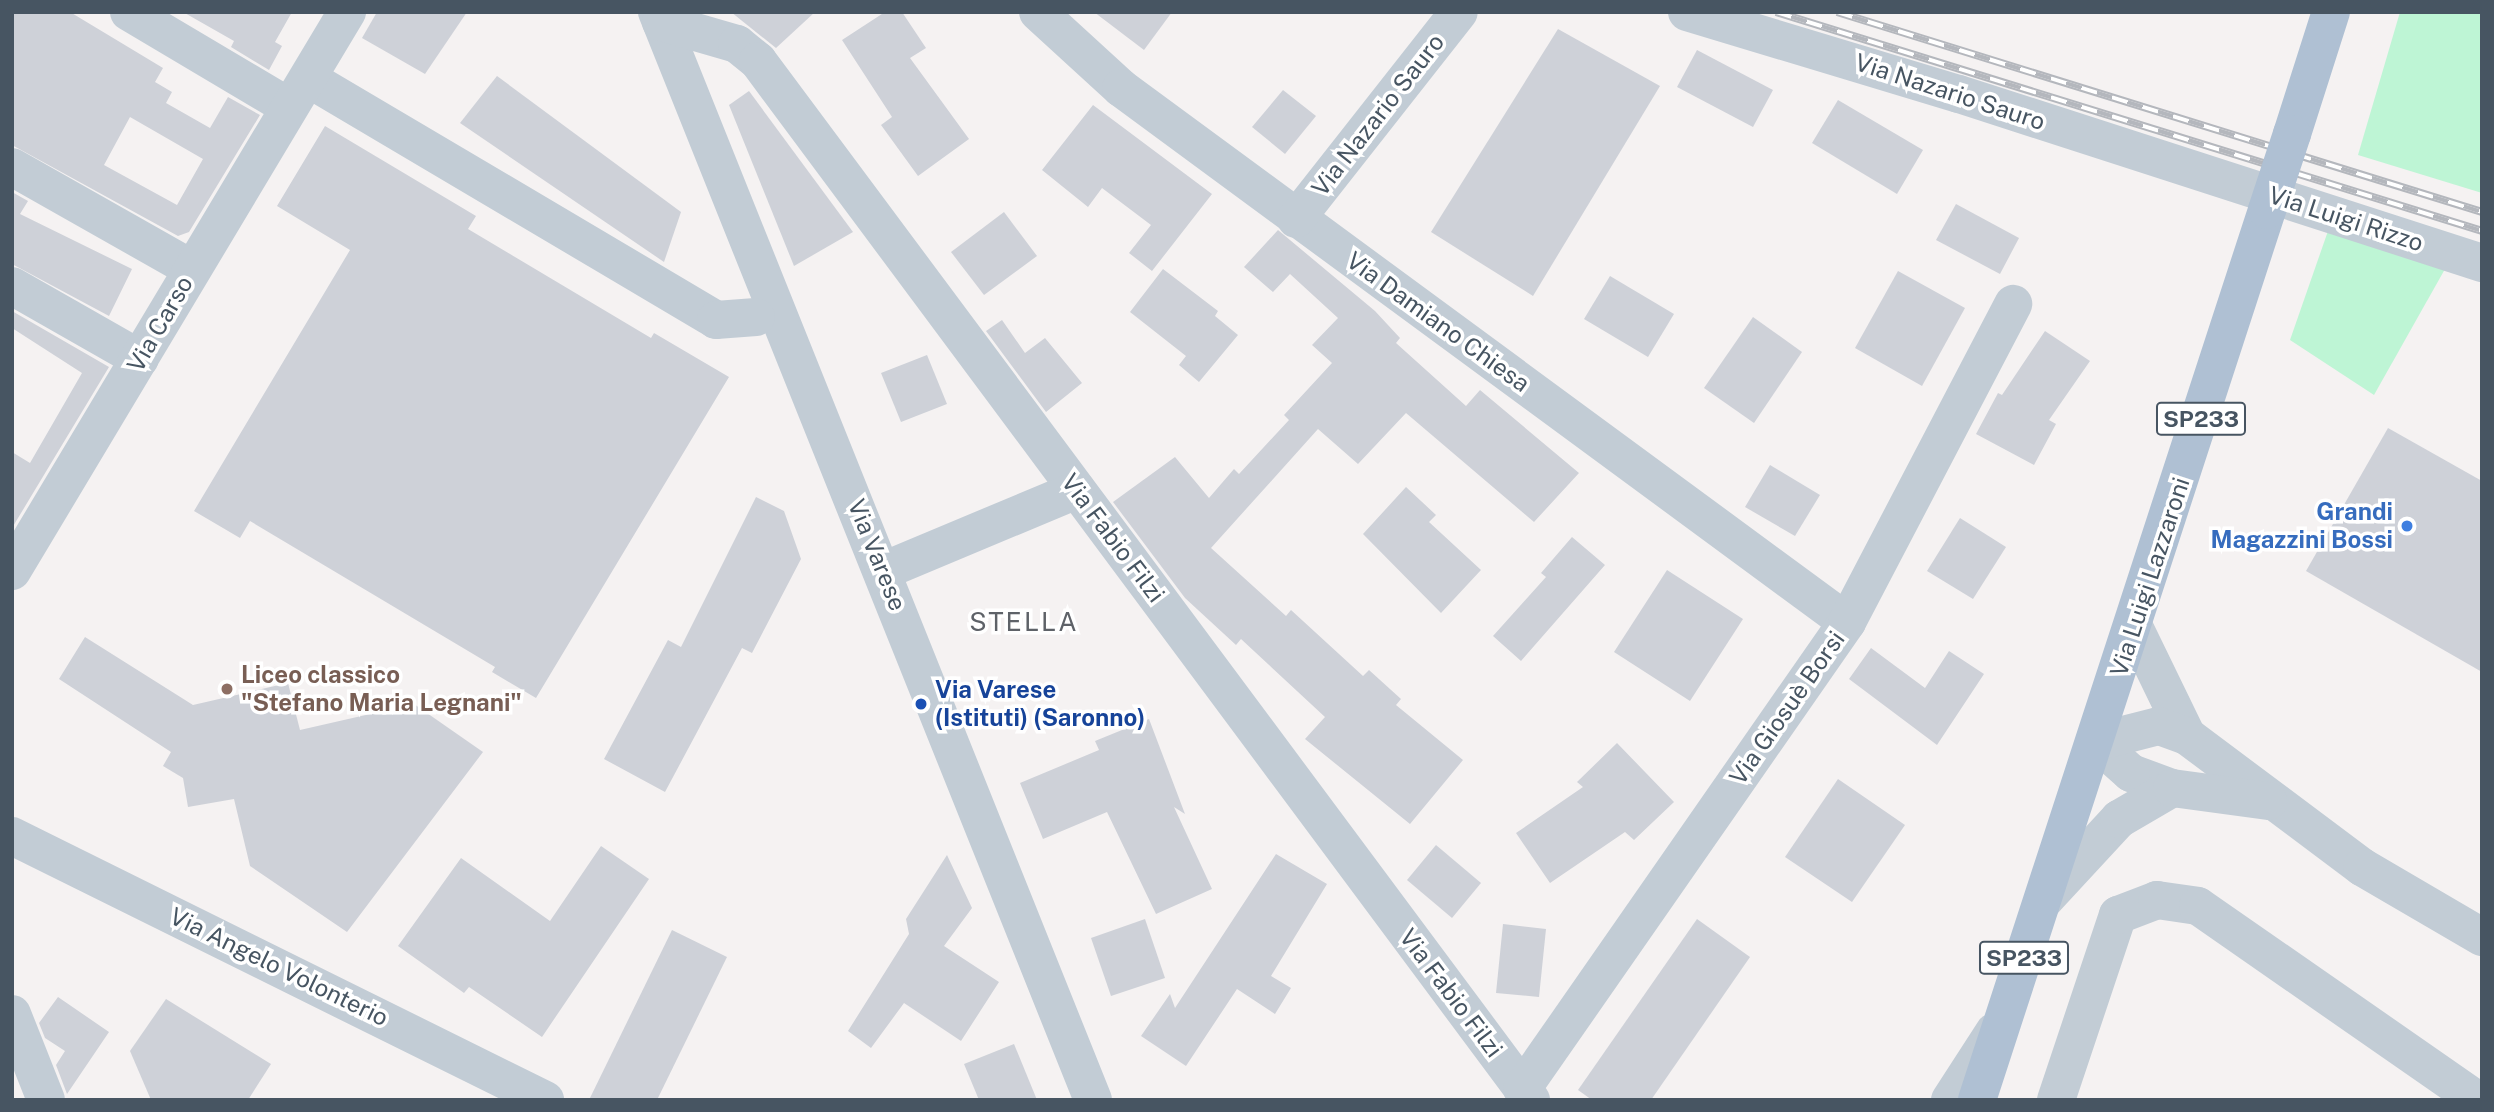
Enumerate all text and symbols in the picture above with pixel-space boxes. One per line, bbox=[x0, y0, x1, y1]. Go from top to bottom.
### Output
street label: Via Nazario Sauro bbox=[1306, 28, 1450, 202]
street label: Via Nazario Sauro bbox=[1851, 48, 2049, 136]
street label: Via Luigi Rizzo bbox=[2265, 180, 2427, 258]
street label: Via Damiano Chiesa bbox=[1341, 246, 1535, 398]
street label: Via Carso bbox=[121, 271, 199, 377]
road number: SP233 bbox=[2156, 400, 2246, 438]
street label: Via Fabio Filzi bbox=[1055, 468, 1171, 608]
street label: Via Luigi Lazzaroni bbox=[2104, 474, 2196, 680]
street label: Via Varese bbox=[842, 495, 912, 615]
place label: Grandi Magazzini Bossi bbox=[2210, 498, 2393, 554]
marker: Grandi Magazzini Bossi bbox=[2399, 518, 2415, 534]
district label: STELLA bbox=[970, 606, 1078, 638]
street label: Via Giosuè Borsi bbox=[1723, 626, 1851, 790]
place label: Liceo classico "Stefano Maria Legnani" bbox=[241, 661, 522, 717]
place label: Via Varese (Istituti) (Saronno) bbox=[935, 676, 1145, 732]
marker: Liceo classico "Stefano Maria Legnani" bbox=[219, 681, 235, 697]
marker: Via Varese (Istituti) (Saronno) bbox=[913, 696, 929, 712]
street label: Via Angelo Volonterio bbox=[165, 901, 393, 1033]
street label: Via Fabio Filzi bbox=[1393, 923, 1509, 1063]
road number: SP233 bbox=[1979, 939, 2070, 978]

